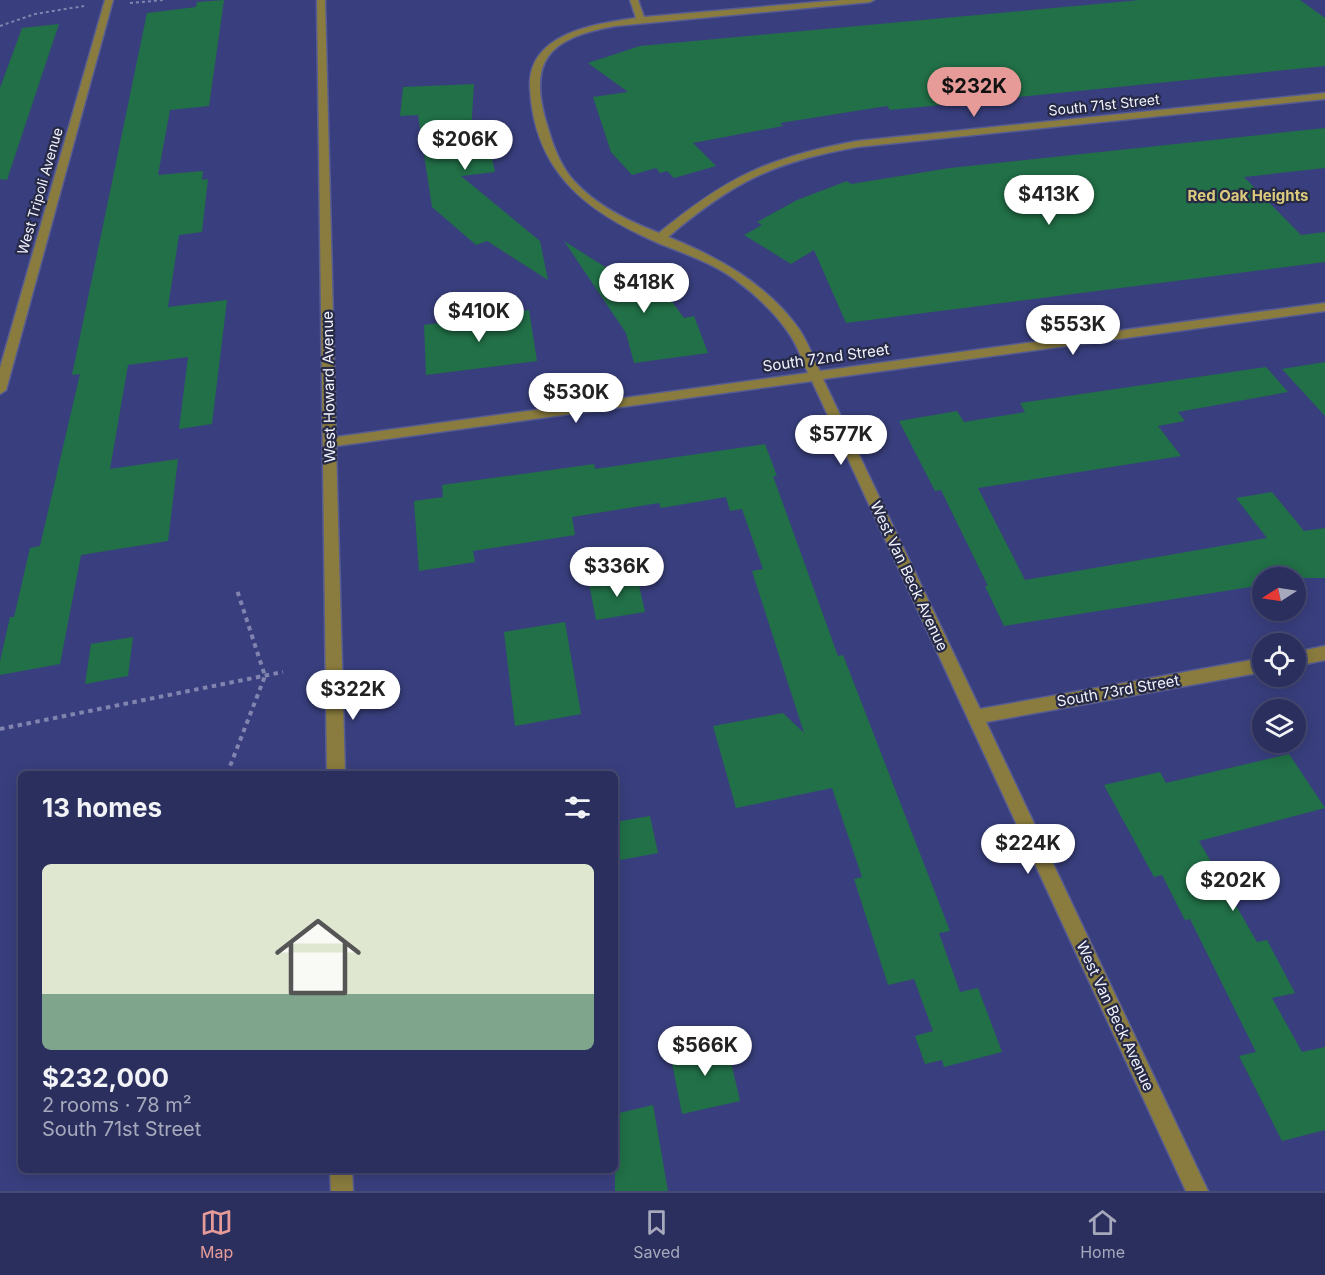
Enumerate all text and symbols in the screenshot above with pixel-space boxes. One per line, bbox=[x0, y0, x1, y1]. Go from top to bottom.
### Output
pin: $232K bbox=[932, 67, 1016, 118]
text: $232K bbox=[941, 74, 1007, 98]
street label: South 71st Street bbox=[1048, 90, 1161, 119]
pin: $206K bbox=[423, 120, 507, 171]
street label: West Tripoli Avenue bbox=[13, 125, 66, 256]
text: $206K bbox=[432, 127, 498, 151]
pin: $413K bbox=[1007, 175, 1091, 226]
text: $413K bbox=[1018, 182, 1080, 206]
district label: Red Oak Heights bbox=[1188, 186, 1308, 205]
pin: $418K bbox=[602, 263, 686, 314]
text: $418K bbox=[613, 270, 675, 294]
pin: $410K bbox=[437, 292, 521, 343]
text: $410K bbox=[448, 299, 510, 323]
pin: $553K bbox=[1031, 305, 1115, 356]
street label: West Howard Avenue bbox=[318, 311, 339, 463]
text: $553K bbox=[1040, 312, 1106, 336]
street label: South 72nd Street bbox=[761, 339, 891, 376]
pin: $530K bbox=[534, 373, 618, 424]
text: $530K bbox=[543, 380, 609, 404]
pin: $577K bbox=[799, 415, 883, 466]
text: $577K bbox=[809, 422, 873, 446]
street label: West Van Beck Avenue bbox=[866, 498, 953, 654]
pin: $336K bbox=[575, 547, 659, 598]
text: $336K bbox=[584, 554, 650, 578]
north arrow bbox=[1252, 567, 1306, 621]
map controls bbox=[1252, 567, 1306, 753]
button: locate bbox=[1252, 633, 1306, 687]
pin: $322K bbox=[311, 670, 395, 721]
street label: South 73rd Street bbox=[1055, 670, 1181, 711]
text: $322K bbox=[320, 677, 386, 701]
button: layers bbox=[1252, 699, 1306, 753]
icon: filters bbox=[561, 791, 594, 824]
text: 13 homes bbox=[42, 792, 162, 823]
pin: $224K bbox=[986, 824, 1070, 875]
text: $224K bbox=[995, 831, 1061, 855]
pin: $202K bbox=[1191, 861, 1275, 912]
text: $202K bbox=[1200, 868, 1266, 892]
icon: home bbox=[264, 903, 372, 1011]
street label: West Van Beck Avenue bbox=[1072, 938, 1159, 1094]
pin: $566K bbox=[663, 1026, 747, 1077]
text: $566K bbox=[672, 1033, 738, 1057]
text: $232,000 bbox=[42, 1062, 169, 1093]
text: 2 rooms · 78 m² bbox=[42, 1093, 191, 1117]
text: South 71st Street bbox=[42, 1117, 201, 1141]
tab: Map bbox=[200, 1206, 233, 1262]
tab: Saved bbox=[633, 1206, 680, 1262]
tab: Home bbox=[1080, 1206, 1125, 1262]

